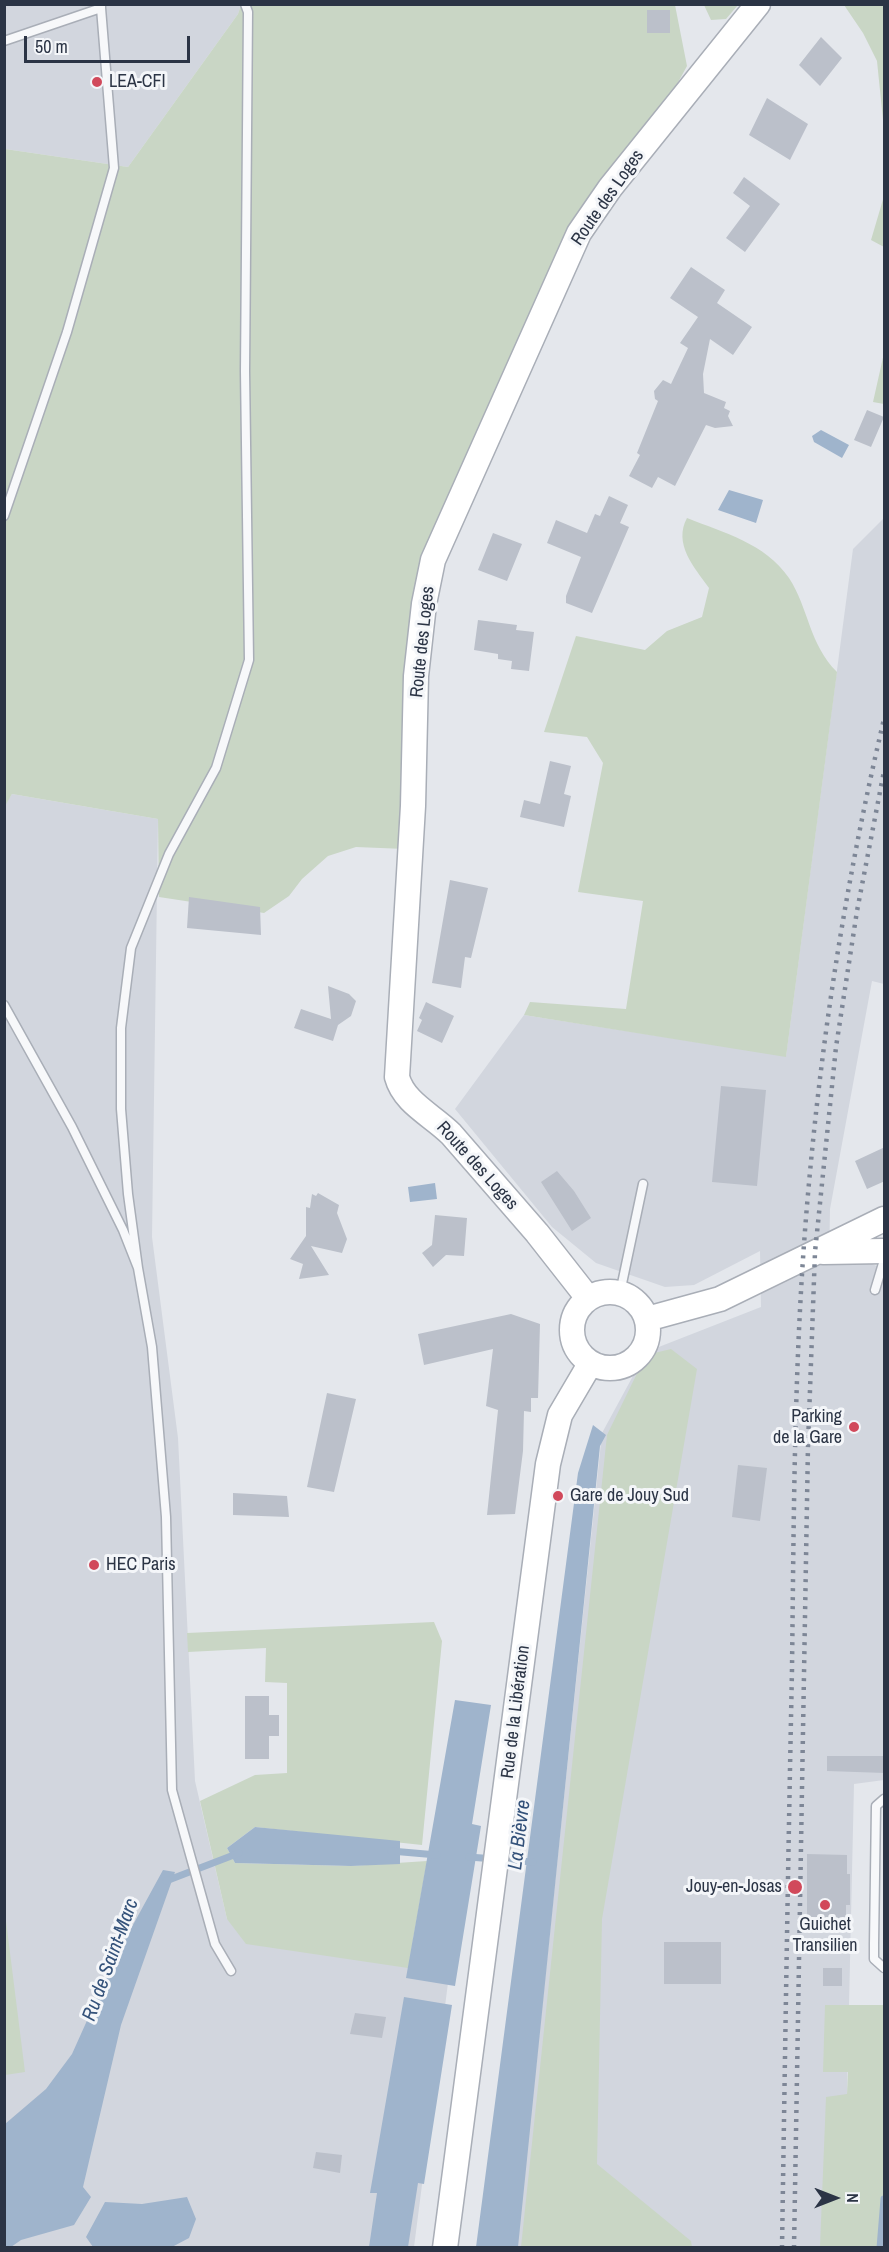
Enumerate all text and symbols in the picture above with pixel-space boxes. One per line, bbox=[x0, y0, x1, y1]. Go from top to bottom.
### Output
scale bar bbox=[27, 24, 194, 62]
text: 50 m bbox=[35, 34, 68, 59]
place label: LEA-CFI bbox=[109, 71, 166, 93]
marker: LEA-CFI bbox=[90, 75, 104, 89]
street label: Route des Loges bbox=[567, 146, 649, 250]
street label: Route des Loges bbox=[406, 585, 440, 699]
street label: Route des Loges bbox=[432, 1117, 522, 1215]
place label: Parking de la Gare bbox=[773, 1406, 842, 1448]
marker: Parking de la Gare bbox=[847, 1420, 861, 1434]
place label: Gare de Jouy Sud bbox=[570, 1485, 689, 1507]
marker: Gare de Jouy Sud bbox=[551, 1489, 565, 1503]
place label: HEC Paris bbox=[106, 1554, 176, 1576]
marker: HEC Paris bbox=[87, 1558, 101, 1572]
street label: Rue de la Libération bbox=[497, 1644, 535, 1780]
water label: La Bièvre bbox=[504, 1799, 536, 1871]
place label: Jouy-en-Josas bbox=[686, 1876, 782, 1898]
marker: Jouy-en-Josas bbox=[786, 1878, 804, 1896]
water label: Ru de Saint-Marc bbox=[78, 1896, 144, 2024]
marker: Guichet Transilien bbox=[818, 1898, 832, 1912]
place label: Guichet Transilien bbox=[792, 1914, 858, 1956]
north arrow bbox=[805, 2168, 865, 2228]
text: N bbox=[842, 2193, 864, 2203]

